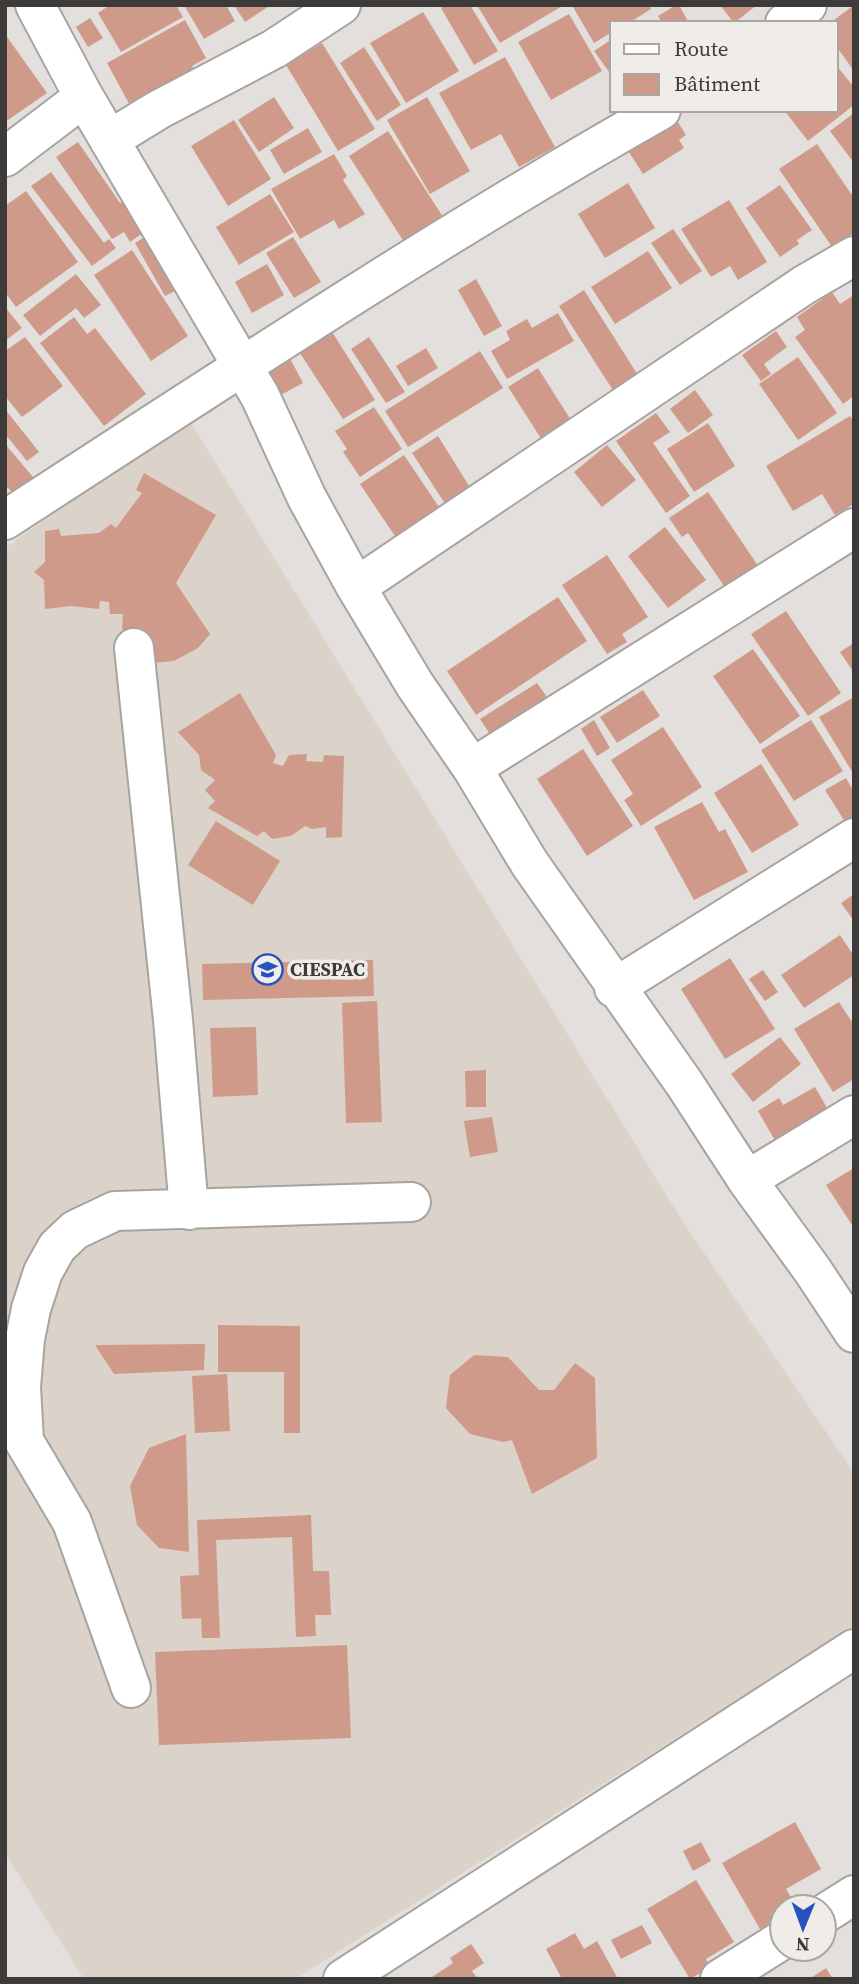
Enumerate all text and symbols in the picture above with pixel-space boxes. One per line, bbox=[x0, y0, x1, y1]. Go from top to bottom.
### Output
legend bbox=[610, 21, 838, 112]
text: Route bbox=[674, 34, 729, 63]
text: Bâtiment bbox=[674, 69, 760, 98]
school or university icon: CIESPAC bbox=[250, 952, 284, 986]
place label: CIESPAC bbox=[290, 956, 365, 982]
north arrow bbox=[768, 1893, 838, 1963]
text: N bbox=[795, 1932, 810, 1958]

